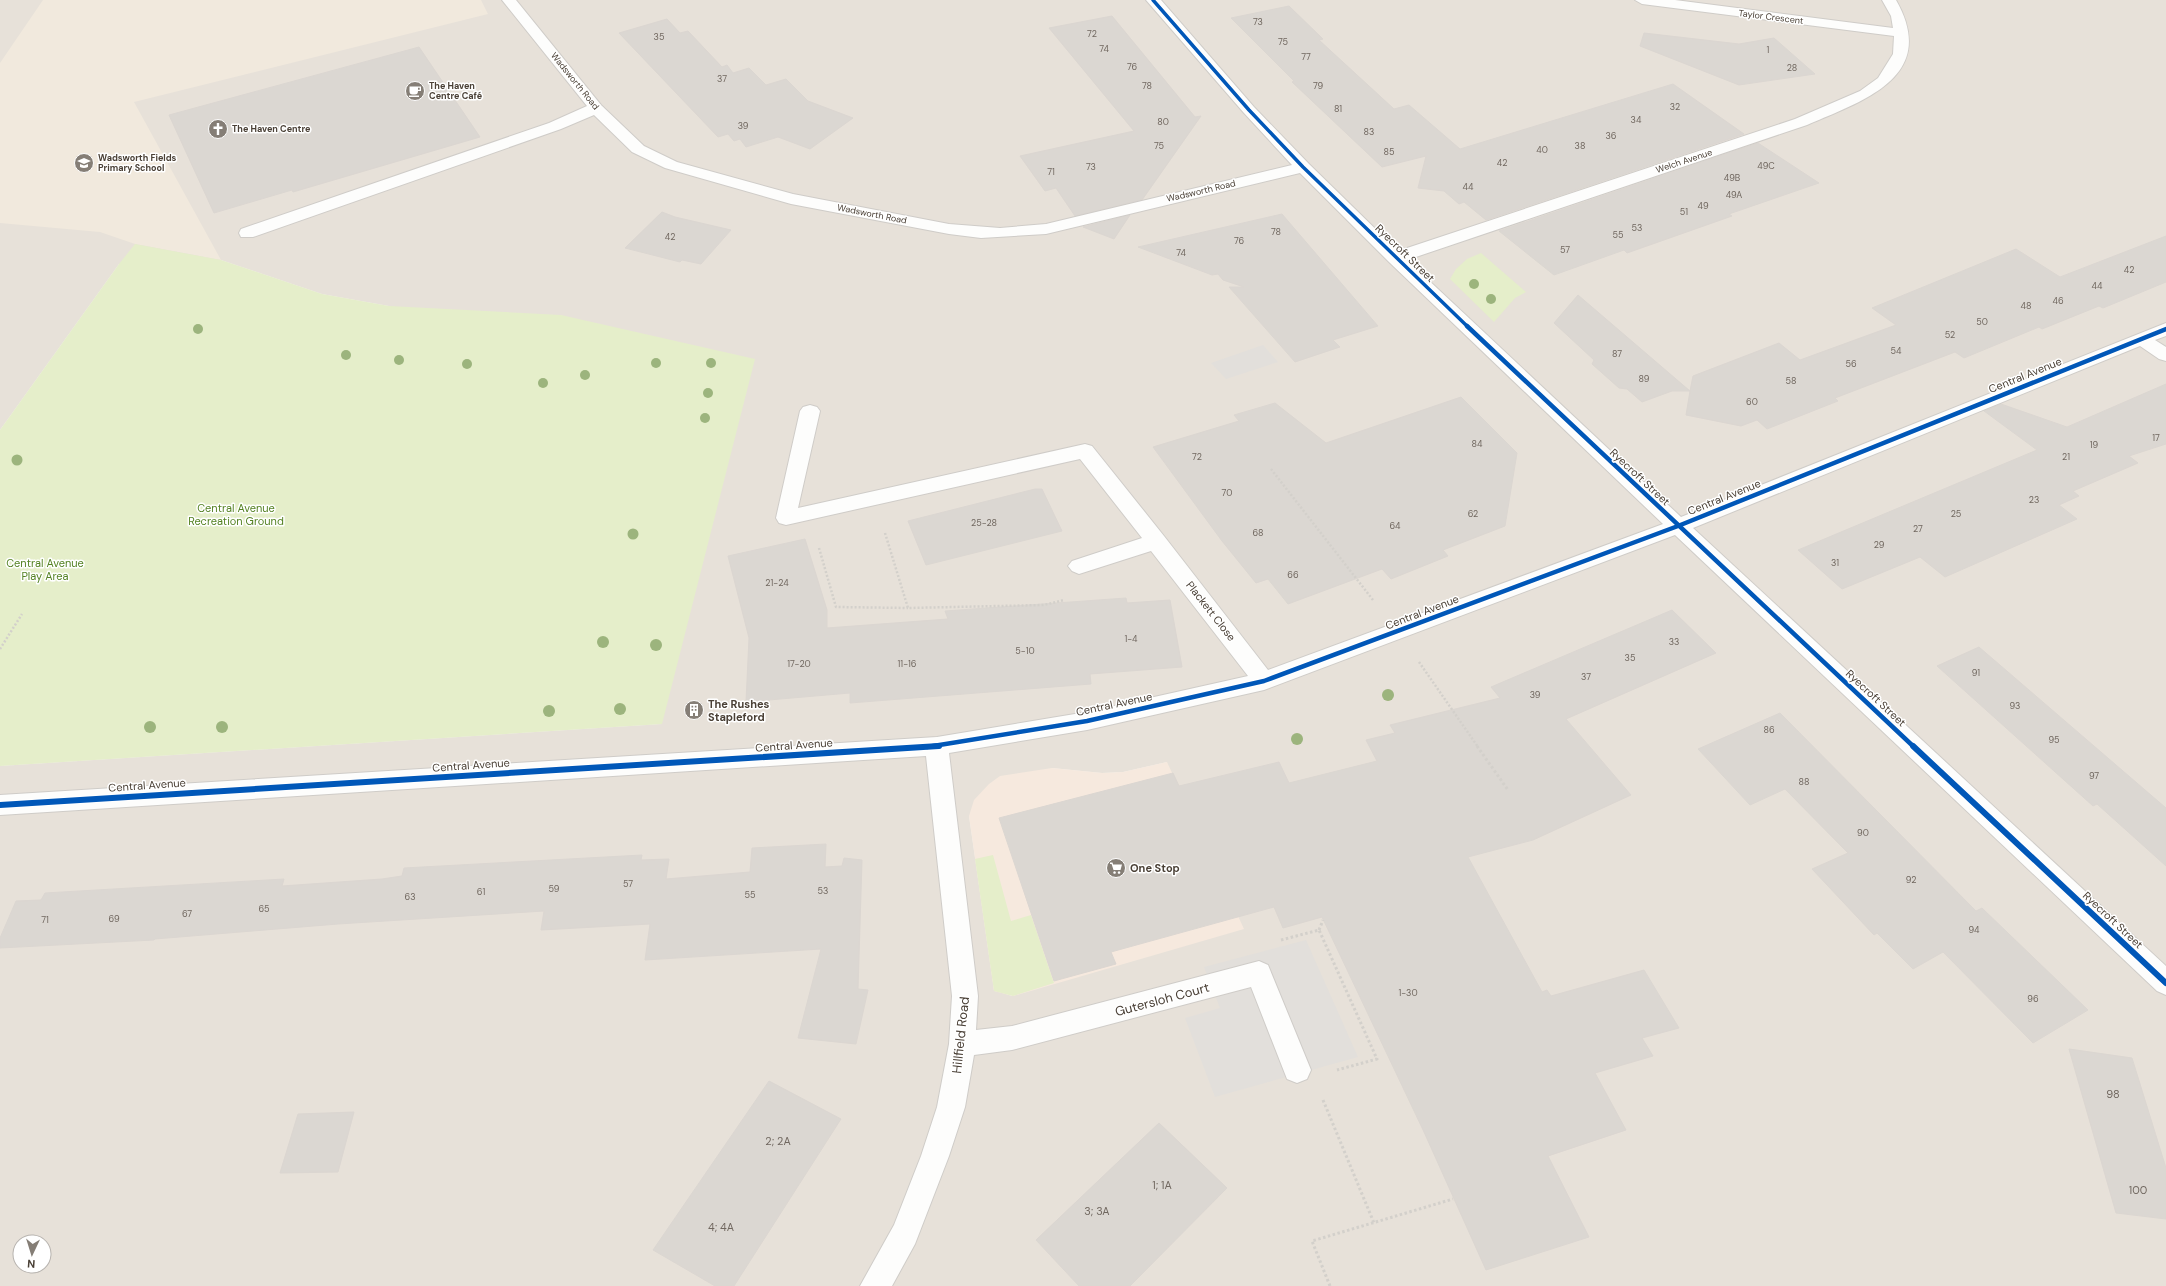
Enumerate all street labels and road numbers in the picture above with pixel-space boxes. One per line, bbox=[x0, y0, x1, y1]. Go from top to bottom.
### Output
street label: Taylor Crescent bbox=[1738, 7, 1805, 27]
street label: Wadsworth Road bbox=[548, 50, 602, 112]
street label: Welch Avenue bbox=[1654, 146, 1714, 176]
street label: Wadsworth Road bbox=[1165, 177, 1237, 205]
street label: Wadsworth Road bbox=[836, 201, 908, 227]
street label: Ryecroft Street bbox=[1372, 221, 1438, 285]
street label: Central Avenue bbox=[1986, 354, 2064, 396]
street label: Ryecroft Street bbox=[1607, 446, 1673, 508]
street label: Central Avenue bbox=[1685, 476, 1763, 518]
street label: Plackett Close bbox=[1183, 578, 1239, 644]
street label: Central Avenue bbox=[1383, 592, 1461, 632]
street label: Ryecroft Street bbox=[1843, 667, 1909, 729]
street label: Central Avenue bbox=[1075, 689, 1153, 719]
street label: Central Avenue bbox=[755, 735, 833, 755]
street label: Central Avenue bbox=[432, 755, 510, 775]
street label: Central Avenue bbox=[108, 775, 186, 795]
street label: Ryecroft Street bbox=[2080, 889, 2146, 951]
street label: Gutersloh Court bbox=[1113, 979, 1211, 1020]
street label: Hillfield Road bbox=[948, 996, 973, 1074]

